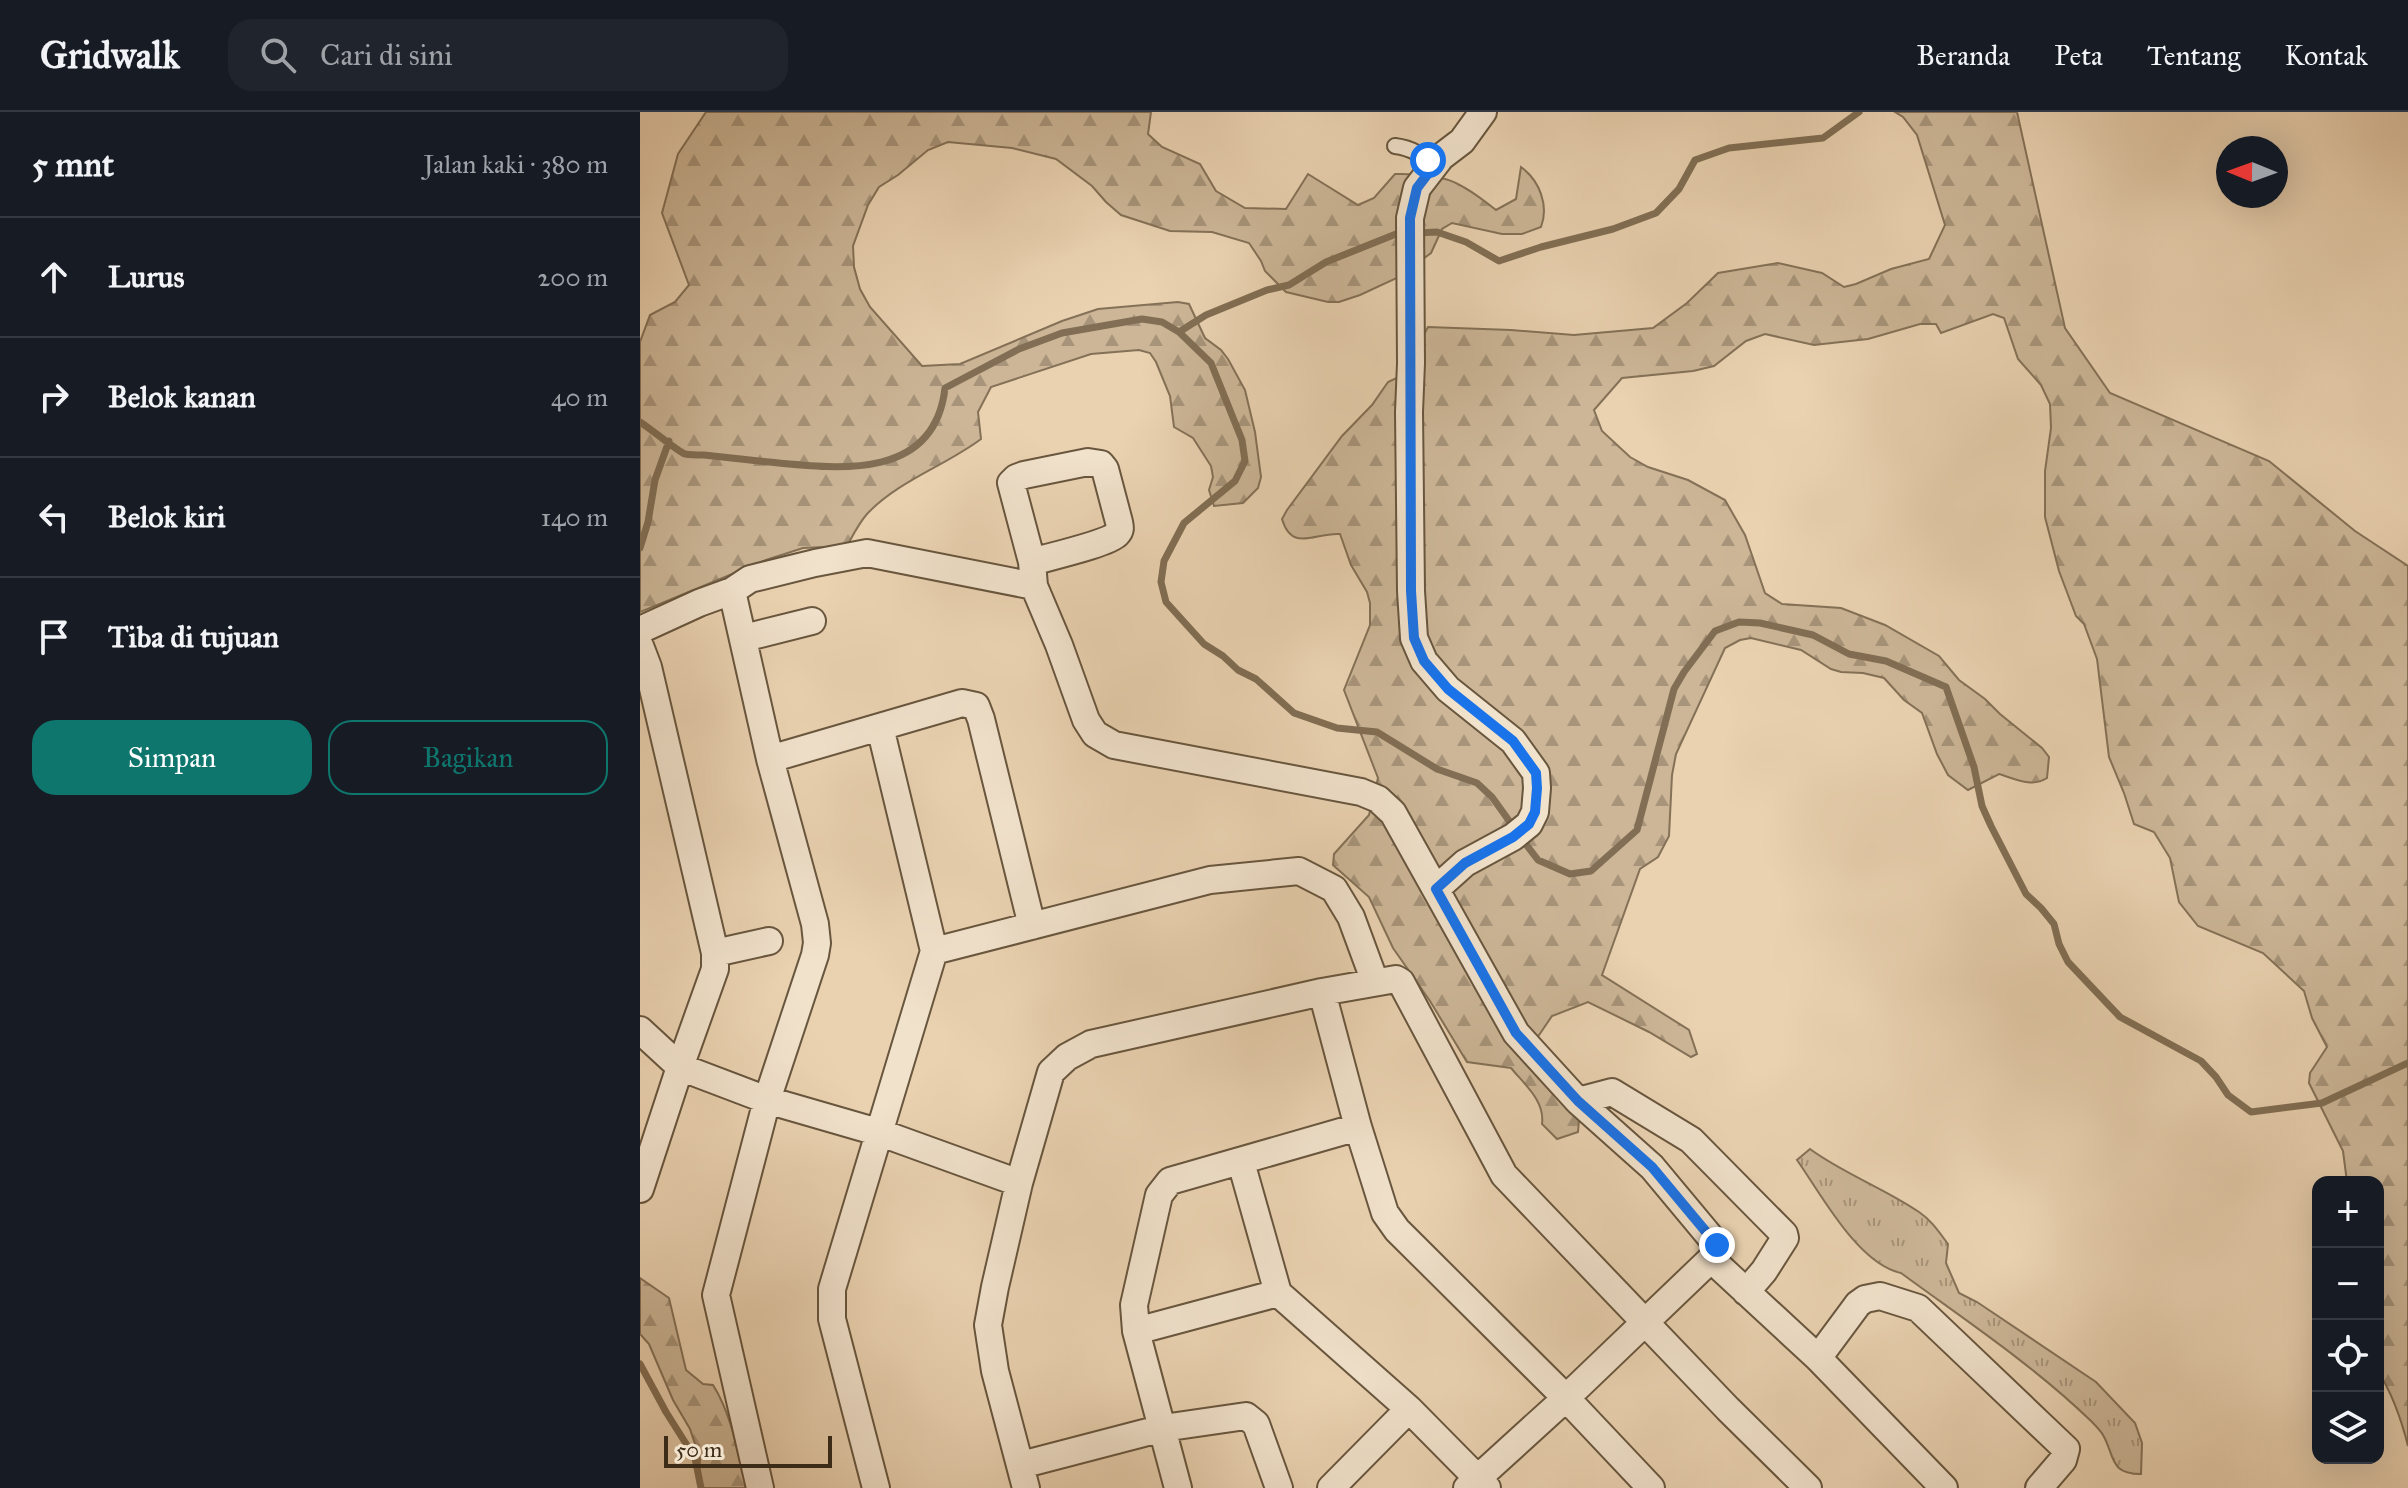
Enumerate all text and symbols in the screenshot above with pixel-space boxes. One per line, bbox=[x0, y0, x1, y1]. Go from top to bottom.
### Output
search box bbox=[228, 19, 788, 91]
text: Gridwalk bbox=[40, 32, 180, 78]
icon: search bbox=[256, 33, 300, 77]
text: Cari di sini bbox=[320, 37, 453, 73]
text: Beranda bbox=[1917, 38, 2010, 73]
text: Peta bbox=[2054, 38, 2103, 73]
text: Tentang bbox=[2147, 38, 2240, 73]
text: Kontak bbox=[2284, 38, 2368, 73]
north arrow bbox=[2216, 136, 2288, 208]
route start bbox=[1410, 142, 1446, 178]
text: 5 mnt bbox=[32, 144, 114, 185]
text: Jalan kaki · 380 m bbox=[423, 148, 608, 180]
icon: ahead bbox=[32, 255, 76, 299]
text: Lurus bbox=[108, 259, 184, 295]
text: 200 m bbox=[537, 261, 608, 293]
icon: right bbox=[32, 375, 76, 419]
text: Belok kanan bbox=[108, 379, 256, 415]
text: 40 m bbox=[551, 381, 608, 413]
icon: left bbox=[32, 495, 76, 539]
text: Belok kiri bbox=[108, 499, 226, 535]
text: 140 m bbox=[541, 501, 608, 533]
icon: arrive bbox=[32, 615, 76, 659]
text: Tiba di tujuan bbox=[108, 619, 279, 655]
button: Simpan bbox=[32, 720, 312, 795]
button: Bagikan bbox=[328, 720, 608, 795]
map controls bbox=[2312, 1176, 2384, 1464]
button: + bbox=[2312, 1176, 2384, 1248]
route end bbox=[1699, 1227, 1735, 1263]
button: − bbox=[2312, 1248, 2384, 1320]
button: locate bbox=[2312, 1320, 2384, 1392]
button: layers bbox=[2312, 1392, 2384, 1464]
scale bar bbox=[664, 1432, 832, 1468]
text: 50 m bbox=[676, 1436, 722, 1463]

